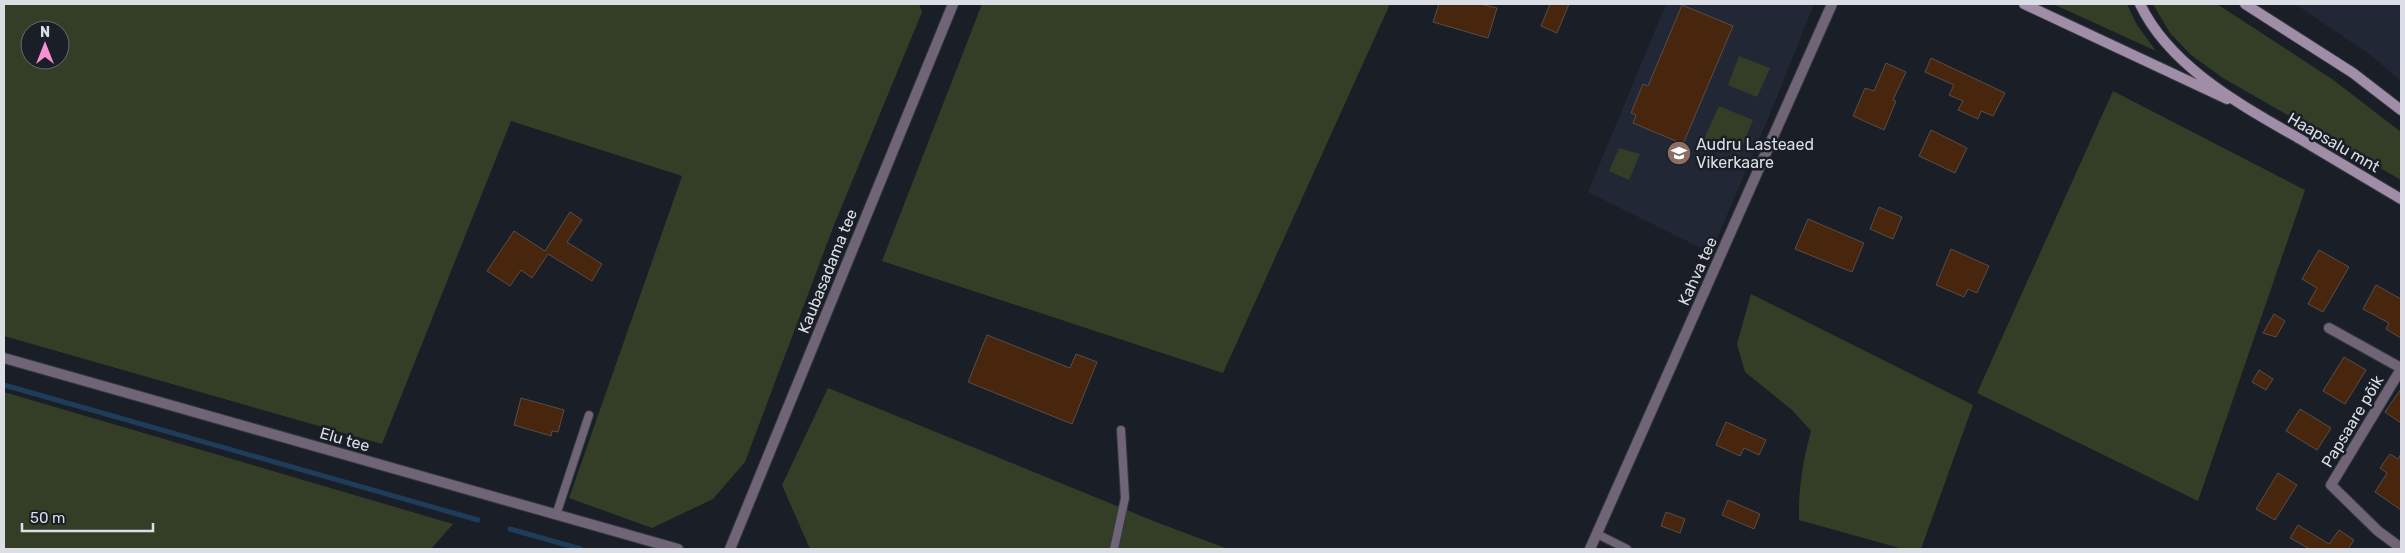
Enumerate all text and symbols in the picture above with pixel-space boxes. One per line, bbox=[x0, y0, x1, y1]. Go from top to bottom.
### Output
north arrow bbox=[20, 20, 70, 70]
text: N bbox=[40, 24, 50, 41]
street label: Haapsalu mnt bbox=[2284, 108, 2383, 176]
place label: Audru Lasteaed Vikerkaare bbox=[1696, 135, 1814, 172]
school or university icon: Audru Lasteaed Vikerkaare bbox=[1666, 140, 1692, 166]
street label: Kaubasadama tee bbox=[794, 206, 861, 336]
street label: Kahva tee bbox=[1674, 234, 1721, 308]
street label: Papsaare põik bbox=[2318, 371, 2388, 471]
street label: Elu tee bbox=[318, 423, 372, 456]
scale bar bbox=[22, 500, 154, 532]
text: 50 m bbox=[30, 509, 65, 527]

